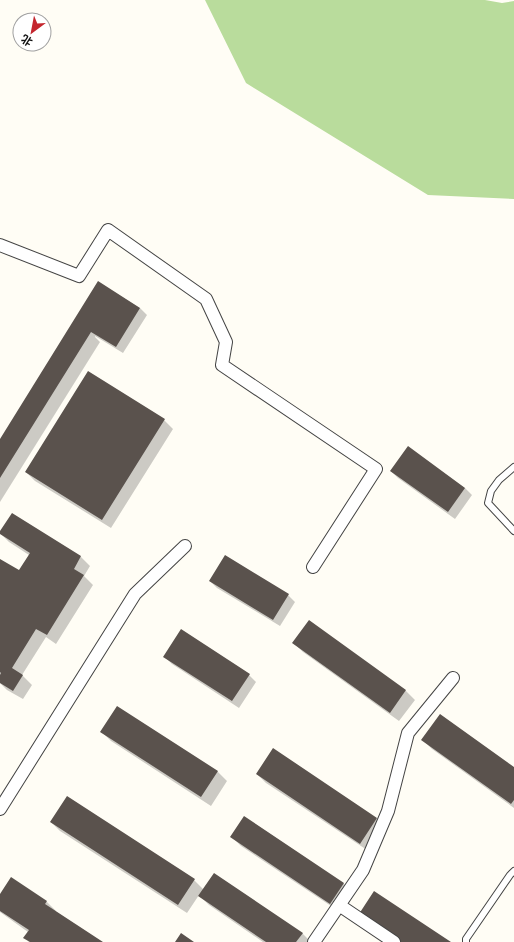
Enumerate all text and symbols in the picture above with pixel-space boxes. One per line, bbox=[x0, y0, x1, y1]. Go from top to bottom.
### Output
north arrow bbox=[12, 12, 52, 52]
text: 北 bbox=[17, 32, 35, 51]

